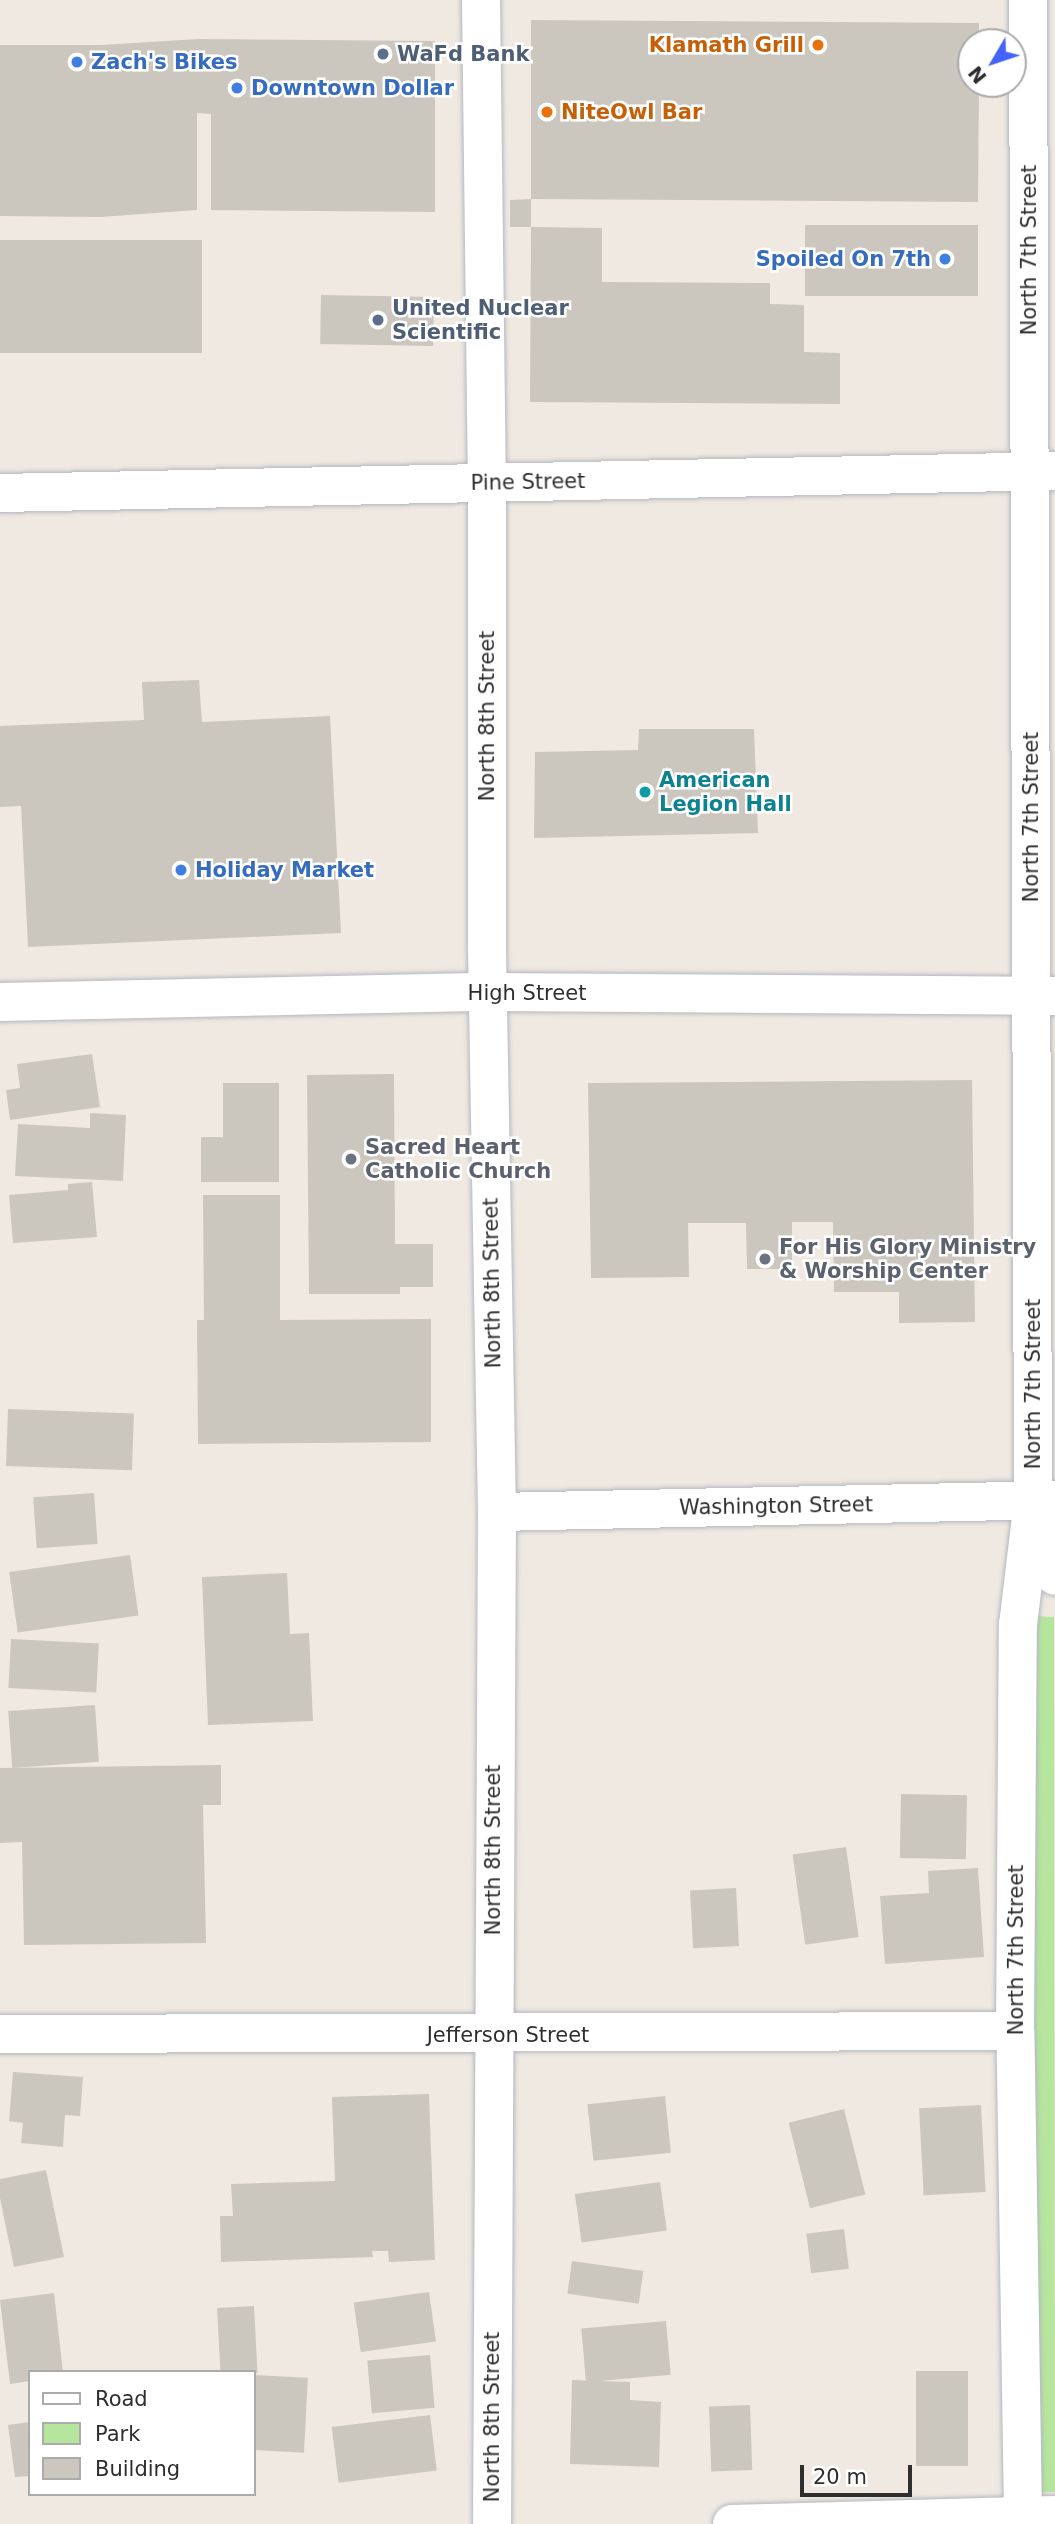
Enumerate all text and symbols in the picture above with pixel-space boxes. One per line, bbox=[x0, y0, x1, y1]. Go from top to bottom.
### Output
north arrow bbox=[957, 28, 1027, 98]
place label: Klamath Grill bbox=[649, 32, 804, 58]
marker: Klamath Grill bbox=[810, 37, 826, 53]
place label: WaFd Bank bbox=[397, 41, 529, 67]
marker: WaFd Bank bbox=[375, 46, 391, 62]
place label: Zach's Bikes bbox=[91, 49, 237, 75]
marker: Zach's Bikes bbox=[69, 54, 85, 70]
text: N bbox=[964, 62, 991, 88]
place label: Downtown Dollar bbox=[251, 75, 454, 101]
marker: Downtown Dollar bbox=[229, 80, 245, 96]
place label: NiteOwl Bar bbox=[561, 99, 702, 125]
marker: NiteOwl Bar bbox=[539, 104, 555, 120]
street label: North 7th Street bbox=[1016, 165, 1042, 335]
place label: Spoiled On 7th bbox=[756, 246, 931, 272]
marker: Spoiled On 7th bbox=[937, 251, 953, 267]
place label: United Nuclear Scientific bbox=[392, 295, 569, 345]
marker: United Nuclear Scientific bbox=[370, 312, 386, 328]
street label: Pine Street bbox=[470, 468, 586, 496]
street label: North 8th Street bbox=[474, 631, 500, 801]
street label: North 7th Street bbox=[1018, 732, 1044, 902]
place label: American Legion Hall bbox=[659, 767, 792, 817]
marker: American Legion Hall bbox=[637, 784, 653, 800]
place label: Holiday Market bbox=[195, 857, 374, 883]
marker: Holiday Market bbox=[173, 862, 189, 878]
street label: High Street bbox=[468, 980, 586, 1006]
place label: Sacred Heart Catholic Church bbox=[365, 1134, 551, 1184]
marker: Sacred Heart Catholic Church bbox=[343, 1151, 359, 1167]
street label: North 8th Street bbox=[478, 1197, 506, 1369]
place label: For His Glory Ministry & Worship Center bbox=[779, 1234, 1036, 1284]
marker: For His Glory Ministry & Worship Center bbox=[757, 1251, 773, 1267]
street label: North 7th Street bbox=[1020, 1299, 1046, 1469]
street label: Washington Street bbox=[679, 1492, 873, 1520]
street label: North 8th Street bbox=[480, 1765, 506, 1935]
street label: North 7th Street bbox=[1003, 1865, 1029, 2035]
street label: Jefferson Street bbox=[427, 2022, 589, 2048]
street label: North 8th Street bbox=[479, 2332, 505, 2502]
legend bbox=[28, 2370, 256, 2496]
text: Road bbox=[95, 2387, 148, 2411]
text: Park bbox=[95, 2422, 140, 2446]
scale bar bbox=[803, 2450, 915, 2494]
text: Building bbox=[95, 2457, 180, 2481]
text: 20 m bbox=[813, 2465, 867, 2489]

